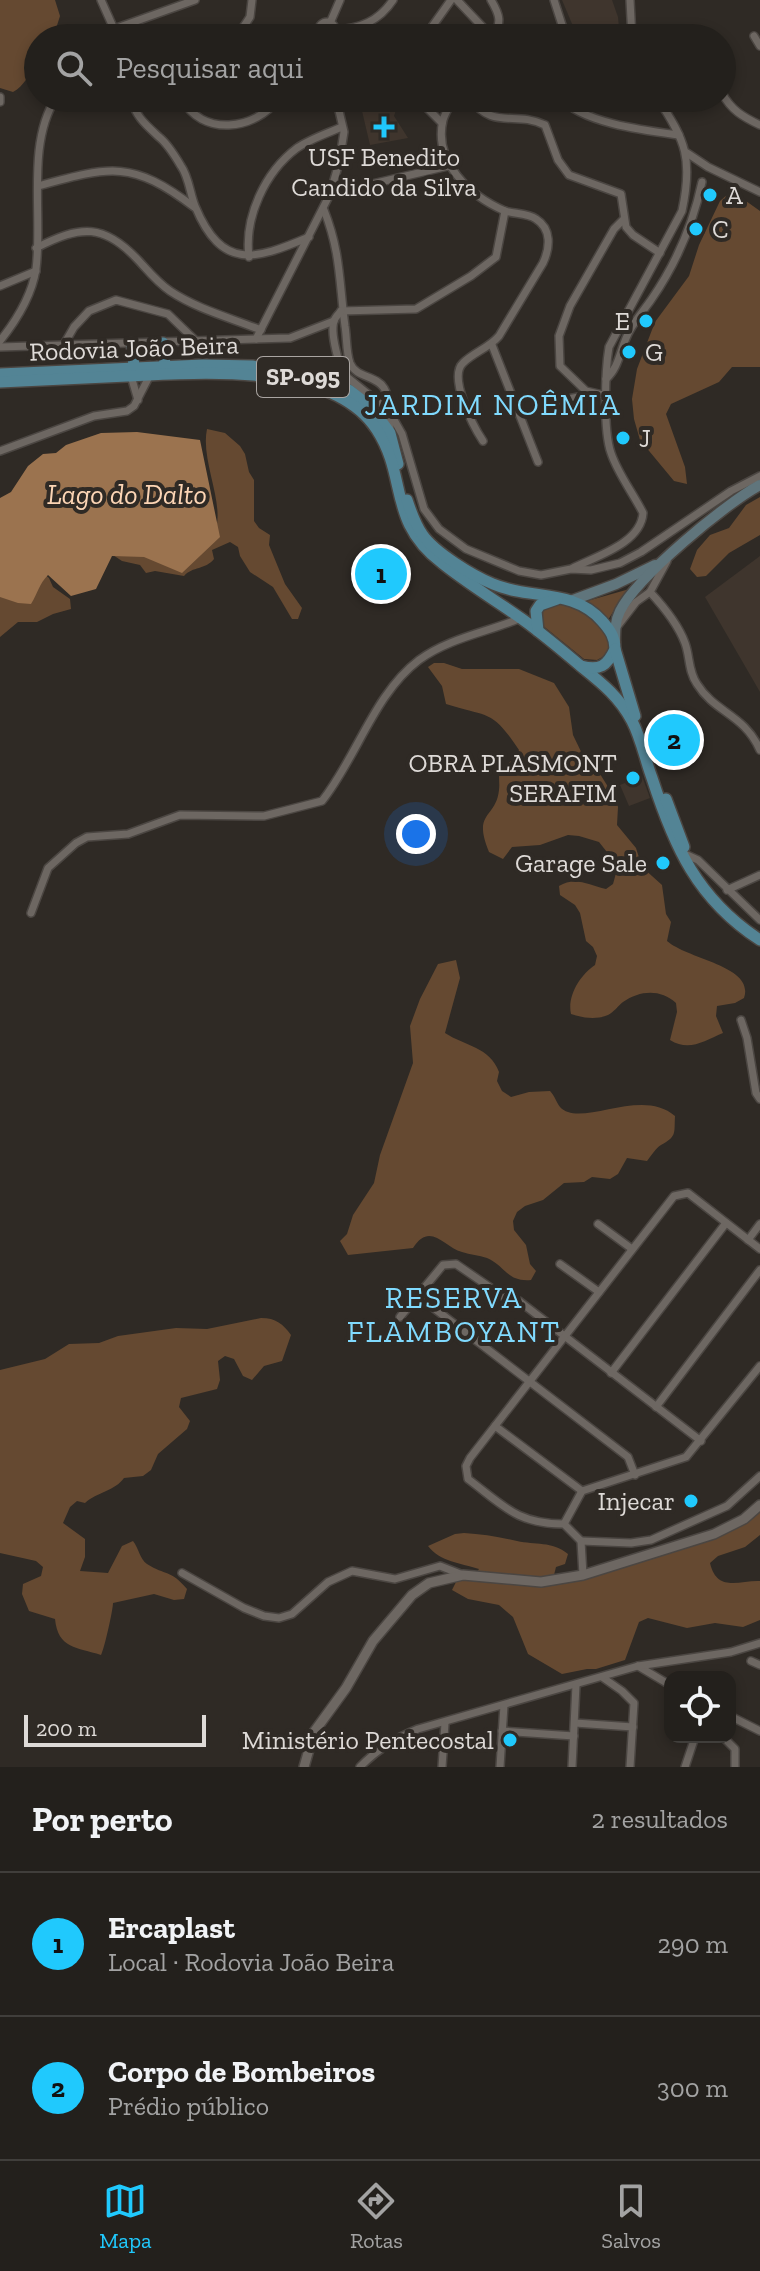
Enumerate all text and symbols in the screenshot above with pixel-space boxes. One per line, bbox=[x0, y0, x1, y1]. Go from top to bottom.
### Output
search box bbox=[24, 24, 736, 112]
icon: search bbox=[52, 46, 96, 90]
text: Pesquisar aqui bbox=[116, 50, 303, 86]
marker: USF Benedito Candido da Silva bbox=[373, 116, 395, 138]
place label: USF Benedito Candido da Silva bbox=[291, 141, 477, 203]
place label: A bbox=[726, 179, 744, 211]
marker: A bbox=[701, 186, 719, 204]
place label: C bbox=[712, 213, 729, 245]
marker: C bbox=[687, 220, 705, 238]
place label: E bbox=[615, 305, 630, 337]
marker: E bbox=[637, 312, 655, 330]
street label: Rodovia João Beira bbox=[29, 328, 240, 368]
place label: G bbox=[645, 336, 663, 368]
marker: G bbox=[620, 343, 638, 361]
road number: SP-095 bbox=[257, 357, 349, 397]
district label: JARDIM NOÊMIA bbox=[365, 387, 621, 423]
place label: J bbox=[639, 422, 651, 454]
marker: J bbox=[614, 429, 632, 447]
water label: Lago do Dalto bbox=[47, 478, 207, 511]
pin: 1 bbox=[355, 544, 407, 604]
pin: 2 bbox=[648, 710, 700, 770]
place label: OBRA PLASMONT SERAFIM bbox=[409, 747, 617, 809]
marker: OBRA PLASMONT SERAFIM bbox=[624, 769, 642, 787]
your location bbox=[396, 814, 436, 854]
place label: Garage Sale bbox=[515, 847, 647, 879]
marker: Garage Sale bbox=[654, 854, 672, 872]
district label: RESERVA FLAMBOYANT bbox=[347, 1280, 561, 1350]
place label: Injecar bbox=[597, 1485, 675, 1517]
marker: Injecar bbox=[682, 1492, 700, 1510]
map controls bbox=[664, 1671, 736, 1743]
button: locate bbox=[664, 1671, 736, 1743]
scale bar bbox=[24, 1711, 206, 1747]
text: 200 m bbox=[36, 1715, 97, 1742]
place label: Ministério Pentecostal bbox=[242, 1724, 494, 1756]
marker: Ministério Pentecostal bbox=[501, 1731, 519, 1749]
text: Por perto bbox=[32, 1799, 172, 1840]
text: 2 resultados bbox=[591, 1803, 728, 1835]
text: Ercaplast bbox=[108, 1910, 235, 1946]
text: 1 bbox=[53, 1928, 63, 1960]
text: 290 m bbox=[657, 1928, 728, 1960]
text: Local · Rodovia João Beira bbox=[108, 1946, 394, 1978]
text: Corpo de Bombeiros bbox=[108, 2054, 375, 2090]
text: 2 bbox=[51, 2072, 65, 2104]
text: 300 m bbox=[657, 2072, 728, 2104]
text: Prédio público bbox=[108, 2090, 269, 2122]
tab: Mapa bbox=[99, 2179, 152, 2254]
tab: Rotas bbox=[350, 2179, 403, 2254]
tab: Salvos bbox=[601, 2179, 661, 2254]

